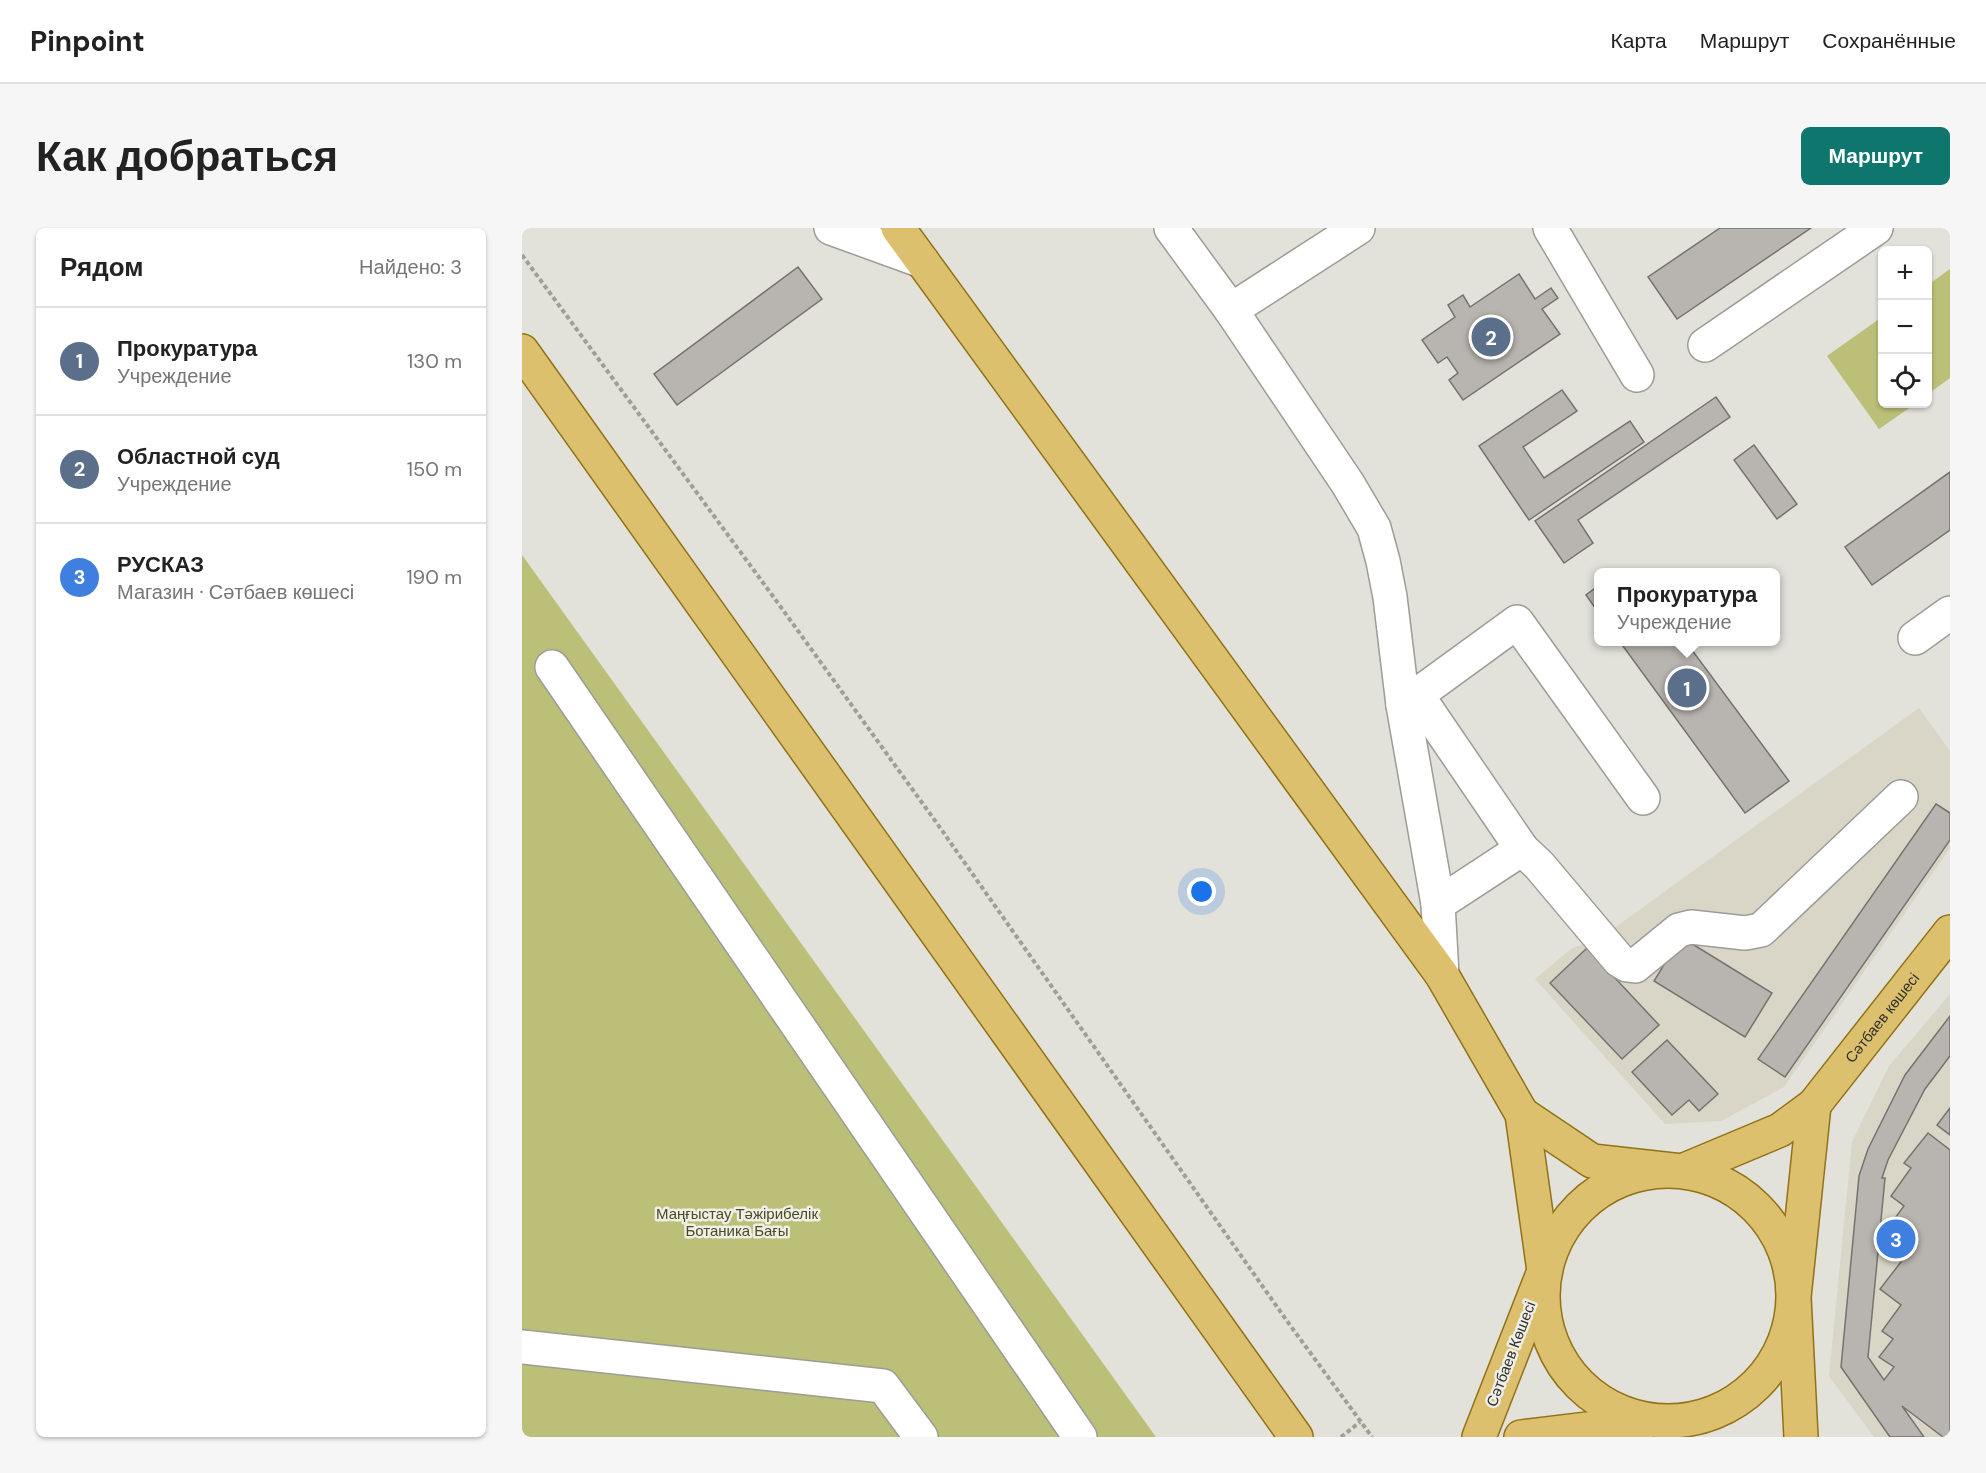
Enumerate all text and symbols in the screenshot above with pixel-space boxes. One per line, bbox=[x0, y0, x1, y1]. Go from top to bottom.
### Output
text: Pinpoint bbox=[30, 23, 145, 60]
text: Карта bbox=[1611, 27, 1667, 55]
text: Маршрут bbox=[1700, 27, 1789, 55]
text: Сохранённые bbox=[1822, 27, 1956, 55]
button: Маршрут bbox=[1801, 127, 1950, 185]
text: Как добраться bbox=[36, 129, 338, 184]
map controls bbox=[1878, 246, 1932, 408]
button: + bbox=[1878, 246, 1932, 300]
text: Рядом bbox=[60, 250, 143, 284]
text: Найдено: 3 bbox=[359, 254, 462, 280]
button: − bbox=[1878, 300, 1932, 354]
pin: 2 bbox=[1472, 314, 1510, 360]
text: Прокуратура bbox=[117, 334, 257, 363]
text: 1 bbox=[76, 348, 83, 374]
text: 130 m bbox=[407, 348, 462, 374]
button: locate bbox=[1878, 354, 1932, 408]
text: Учреждение bbox=[117, 363, 232, 389]
text: Областной суд bbox=[117, 442, 280, 471]
text: 2 bbox=[74, 456, 85, 482]
text: 150 m bbox=[407, 456, 462, 482]
text: Учреждение bbox=[117, 471, 232, 497]
text: РУСКАЗ bbox=[117, 550, 204, 579]
text: 3 bbox=[73, 564, 86, 590]
text: 190 m bbox=[406, 564, 462, 590]
popup bbox=[1594, 568, 1780, 646]
text: Магазин · Сәтбаев көшесі bbox=[117, 579, 354, 605]
text: Прокуратура bbox=[1617, 580, 1757, 609]
text: Учреждение bbox=[1617, 609, 1732, 635]
pin: 1 bbox=[1668, 666, 1706, 710]
your location bbox=[1187, 877, 1216, 906]
street label: Сәтбаев көшесі bbox=[1841, 969, 1924, 1067]
park label: Маңғыстау Тәжірибелік Ботаника Бағы bbox=[656, 1204, 818, 1241]
pin: 3 bbox=[1876, 1216, 1916, 1262]
street label: Сәтбаев Көшесі bbox=[1482, 1298, 1540, 1410]

